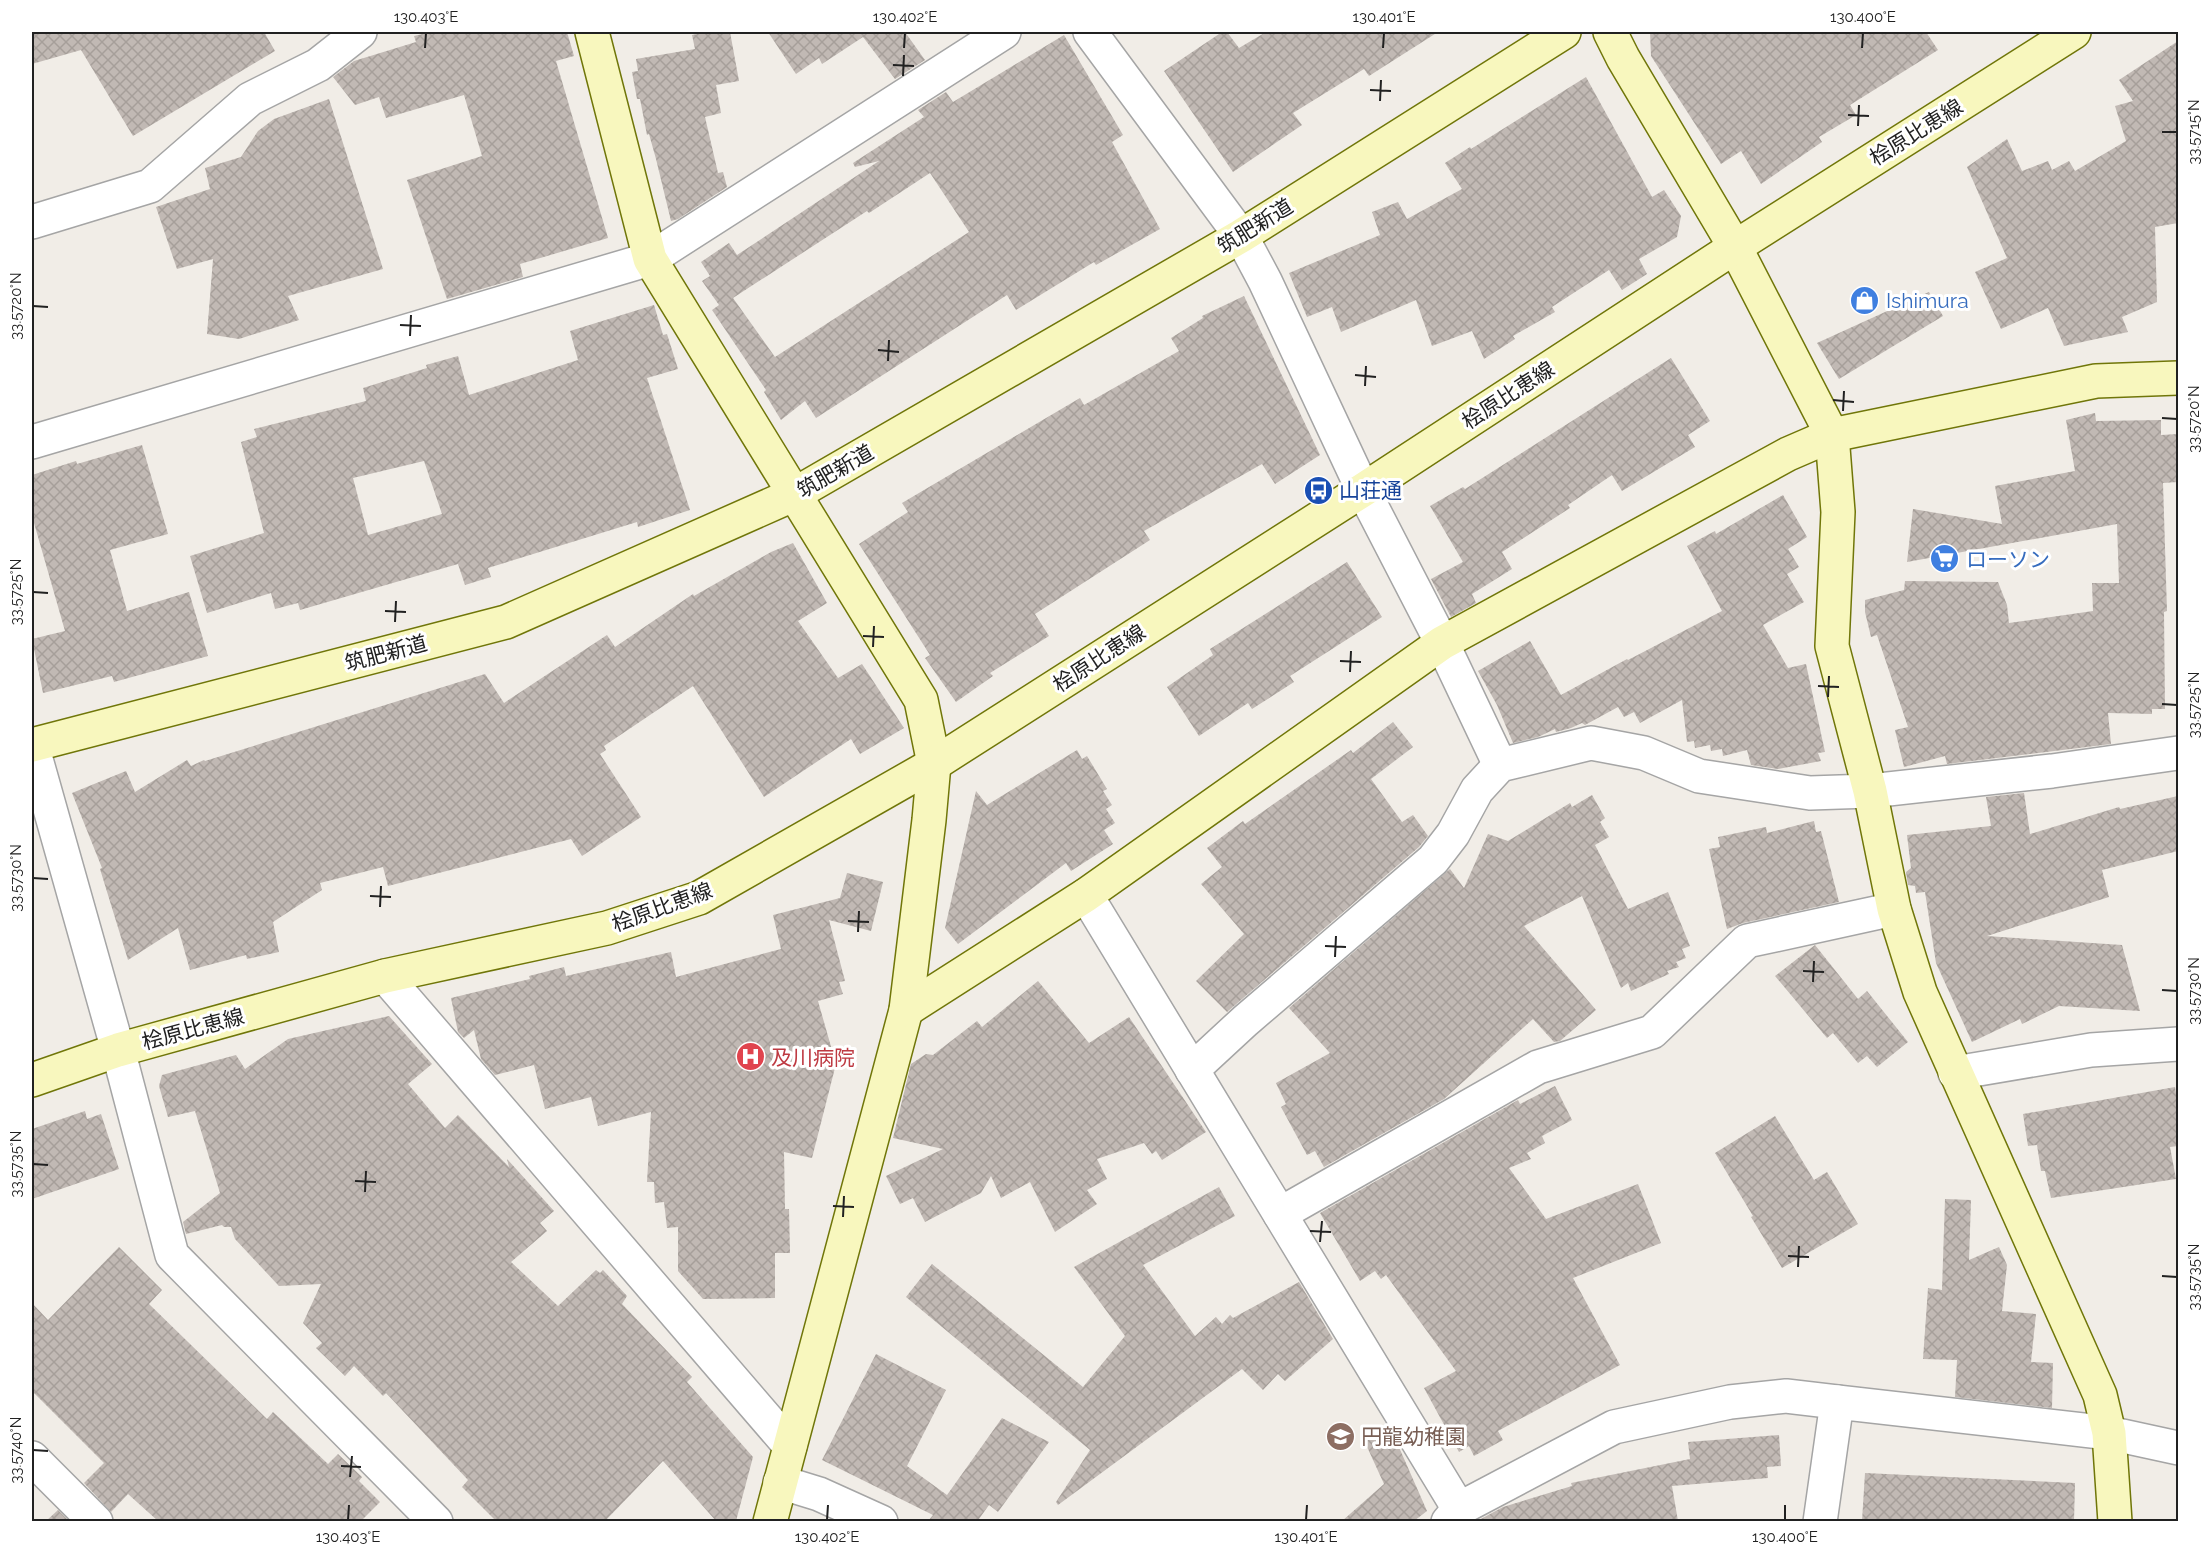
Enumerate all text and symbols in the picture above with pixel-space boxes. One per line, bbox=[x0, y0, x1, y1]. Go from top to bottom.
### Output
text: 130.403°E bbox=[394, 8, 458, 26]
text: 130.402°E bbox=[873, 8, 937, 26]
text: 130.401°E bbox=[1352, 8, 1416, 26]
text: 130.400°E bbox=[1830, 8, 1896, 26]
street label: 桧原比恵線 bbox=[1865, 94, 1967, 170]
text: 33.5715°N bbox=[2185, 99, 2203, 165]
street label: 筑肥新道 bbox=[1213, 193, 1297, 259]
text: 33.5720°N bbox=[7, 272, 25, 340]
shop icon: Ishimura bbox=[1849, 284, 1881, 316]
place label: Ishimura bbox=[1886, 288, 1969, 313]
street label: 桧原比恵線 bbox=[1457, 356, 1559, 434]
text: 33.5720°N bbox=[2185, 385, 2203, 453]
street label: 筑肥新道 bbox=[792, 439, 878, 503]
bus stop icon: 山荘通 bbox=[1302, 474, 1334, 506]
place label: 山荘通 bbox=[1339, 478, 1402, 503]
supermarket icon: ローソン bbox=[1929, 543, 1961, 575]
place label: ローソン bbox=[1966, 547, 2050, 572]
text: 33.5725°N bbox=[7, 559, 25, 625]
street label: 桧原比恵線 bbox=[1048, 619, 1150, 697]
street label: 筑肥新道 bbox=[342, 630, 430, 676]
text: 33.5725°N bbox=[2185, 672, 2203, 738]
text: 33.5730°N bbox=[7, 844, 25, 912]
street label: 桧原比恵線 bbox=[608, 877, 716, 937]
text: 33.5730°N bbox=[2185, 957, 2203, 1025]
street label: 桧原比恵線 bbox=[139, 1003, 247, 1055]
hospital icon: 及川病院 bbox=[734, 1041, 766, 1073]
place label: 及川病院 bbox=[771, 1045, 855, 1070]
text: 33.5735°N bbox=[7, 1131, 25, 1197]
text: 33.5735°N bbox=[2185, 1244, 2203, 1310]
text: 33.5740°N bbox=[7, 1417, 25, 1483]
school or university icon: 円龍幼稚園 bbox=[1324, 1420, 1356, 1452]
place label: 円龍幼稚園 bbox=[1361, 1424, 1466, 1449]
text: 130.403°E bbox=[316, 1528, 380, 1546]
text: 130.402°E bbox=[795, 1528, 859, 1546]
text: 130.401°E bbox=[1274, 1528, 1338, 1546]
text: 130.400°E bbox=[1752, 1528, 1818, 1546]

